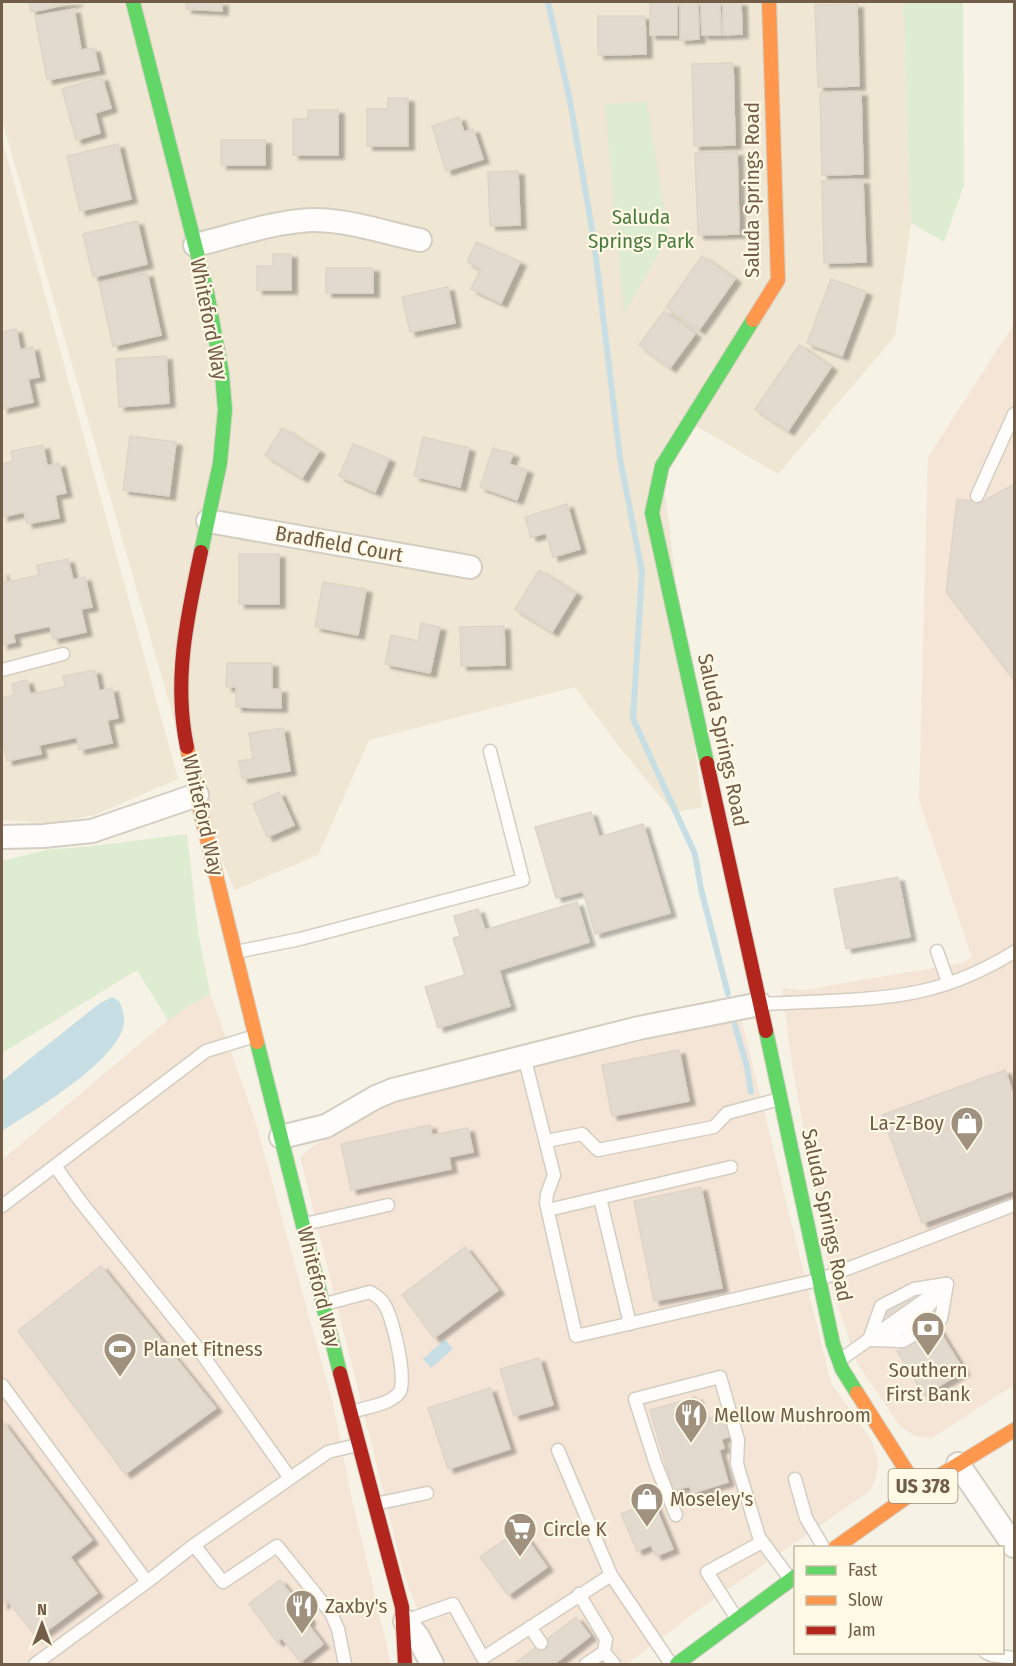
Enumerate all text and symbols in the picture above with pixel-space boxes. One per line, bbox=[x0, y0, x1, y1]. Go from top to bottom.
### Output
street label: Saluda Springs Road bbox=[739, 102, 765, 278]
park label: Saluda Springs Park bbox=[588, 204, 694, 254]
street label: Whiteford Way bbox=[184, 256, 234, 383]
street label: Bradfield Court bbox=[273, 520, 405, 568]
street label: Saluda Springs Road bbox=[692, 651, 754, 829]
street label: Whiteford Way bbox=[176, 752, 230, 879]
shop icon: La-Z-Boy bbox=[949, 1105, 985, 1152]
place label: La-Z-Boy bbox=[869, 1110, 945, 1136]
street label: Saluda Springs Road bbox=[796, 1126, 858, 1304]
street label: Whiteford Way bbox=[291, 1224, 347, 1351]
bank icon: Southern First Bank bbox=[910, 1310, 946, 1357]
sports icon: Planet Fitness bbox=[102, 1331, 138, 1378]
place label: Planet Fitness bbox=[143, 1336, 263, 1362]
place label: Southern First Bank bbox=[886, 1357, 970, 1407]
restaurant icon: Mellow Mushroom bbox=[673, 1397, 709, 1444]
place label: Mellow Mushroom bbox=[714, 1402, 871, 1428]
road number: US 378 bbox=[888, 1469, 958, 1503]
shop icon: Moseley's bbox=[629, 1481, 665, 1528]
place label: Moseley's bbox=[670, 1486, 753, 1512]
supermarket icon: Circle K bbox=[502, 1511, 538, 1558]
place label: Circle K bbox=[543, 1516, 607, 1542]
legend bbox=[794, 1546, 1004, 1654]
text: Fast bbox=[848, 1559, 877, 1581]
restaurant icon: Zaxby's bbox=[284, 1588, 320, 1635]
text: Slow bbox=[848, 1589, 883, 1611]
place label: Zaxby's bbox=[325, 1593, 388, 1619]
north arrow bbox=[12, 1594, 72, 1654]
text: N bbox=[37, 1600, 47, 1619]
text: Jam bbox=[848, 1619, 876, 1641]

